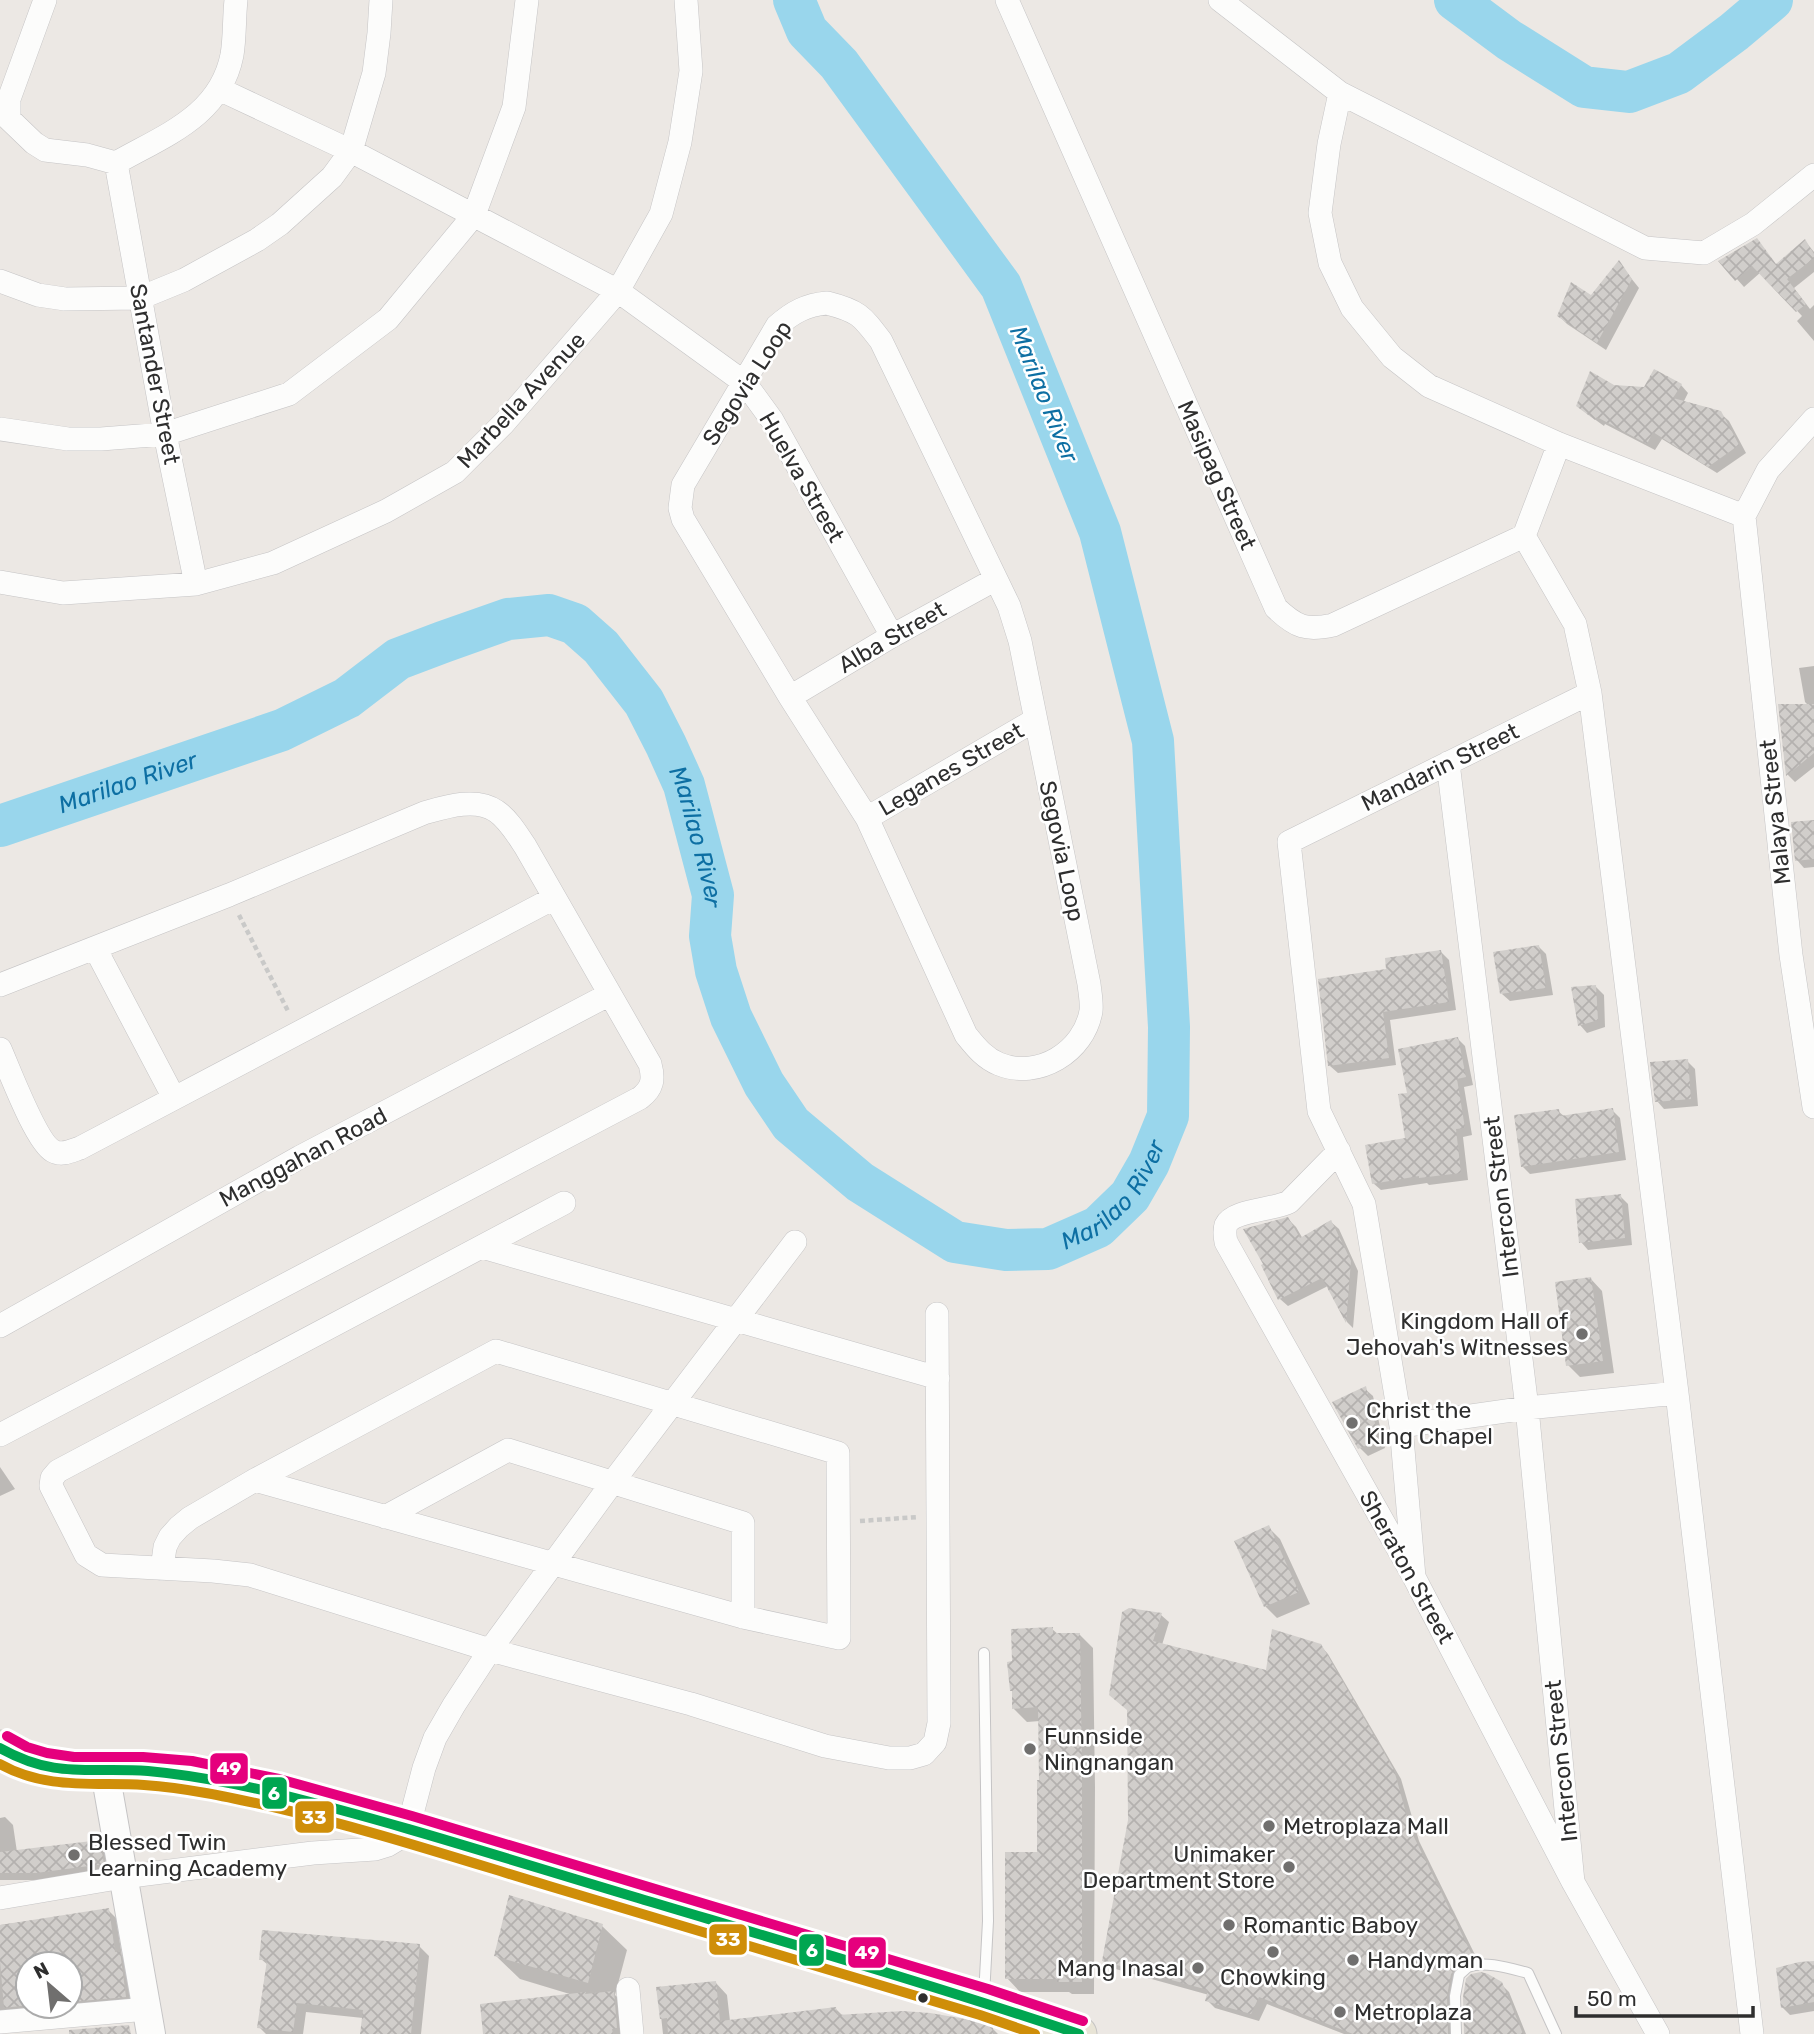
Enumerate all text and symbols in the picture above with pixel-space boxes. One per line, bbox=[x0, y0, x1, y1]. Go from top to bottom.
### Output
street label: Santander Street bbox=[124, 281, 186, 467]
street label: Segovia Loop bbox=[696, 315, 798, 451]
water label: Marilao River bbox=[1004, 322, 1084, 467]
street label: Marbella Avenue bbox=[451, 326, 591, 474]
street label: Masipag Street bbox=[1172, 396, 1262, 554]
street label: Huelva Street bbox=[753, 407, 851, 547]
street label: Alba Street bbox=[833, 595, 951, 679]
street label: Leganes Street bbox=[874, 716, 1028, 822]
street label: Mandarin Street bbox=[1357, 717, 1523, 817]
street label: Malaya Street bbox=[1753, 738, 1797, 886]
water label: Marilao River bbox=[55, 746, 202, 819]
water label: Marilao River bbox=[663, 762, 727, 909]
street label: Segovia Loop bbox=[1033, 778, 1091, 924]
street label: Manggahan Road bbox=[214, 1101, 392, 1213]
street label: Intercon Street bbox=[1477, 1115, 1525, 1279]
water label: Marilao River bbox=[1057, 1135, 1171, 1255]
place label: Kingdom Hall of Jehovah's Witnesses bbox=[1346, 1307, 1568, 1361]
marker: Kingdom Hall of Jehovah's Witnesses bbox=[1574, 1326, 1590, 1342]
place label: Christ the King Chapel bbox=[1366, 1396, 1493, 1450]
marker: Christ the King Chapel bbox=[1344, 1415, 1360, 1431]
street label: Sheraton Street bbox=[1353, 1486, 1461, 1648]
street label: Intercon Street bbox=[1539, 1679, 1583, 1843]
place label: Funnside Ningnangan bbox=[1044, 1722, 1174, 1776]
marker: Funnside Ningnangan bbox=[1022, 1741, 1038, 1757]
line badge: 49 bbox=[209, 1752, 249, 1785]
text: 49 bbox=[216, 1757, 242, 1780]
line badge: 6 bbox=[261, 1776, 288, 1810]
text: 6 bbox=[268, 1782, 280, 1805]
line badge: 33 bbox=[294, 1800, 335, 1834]
text: 33 bbox=[301, 1806, 327, 1829]
place label: Metroplaza Mall bbox=[1283, 1812, 1449, 1840]
marker: Metroplaza Mall bbox=[1261, 1818, 1277, 1834]
place label: Blessed Twin Learning Academy bbox=[88, 1828, 288, 1882]
place label: Unimaker Department Store bbox=[1083, 1840, 1275, 1894]
marker: Blessed Twin Learning Academy bbox=[66, 1847, 82, 1863]
marker: Unimaker Department Store bbox=[1281, 1859, 1297, 1875]
place label: Romantic Baboy bbox=[1243, 1911, 1418, 1939]
marker: Romantic Baboy bbox=[1221, 1917, 1237, 1933]
line badge: 33 bbox=[708, 1923, 748, 1956]
text: 33 bbox=[715, 1928, 741, 1951]
line badge: 6 bbox=[798, 1933, 825, 1967]
line badge: 49 bbox=[847, 1936, 887, 1969]
text: 6 bbox=[806, 1939, 818, 1962]
text: 49 bbox=[854, 1941, 880, 1964]
marker: Chowking bbox=[1265, 1944, 1281, 1960]
place label: Handyman bbox=[1367, 1946, 1484, 1974]
north arrow bbox=[14, 1950, 84, 2020]
marker: Handyman bbox=[1345, 1952, 1361, 1968]
place label: Mang Inasal bbox=[1057, 1954, 1184, 1982]
text: N bbox=[30, 1957, 53, 1984]
marker: Mang Inasal bbox=[1190, 1960, 1206, 1976]
place label: Chowking bbox=[1220, 1963, 1326, 1991]
scale bar bbox=[1576, 1974, 1753, 2018]
text: 50 m bbox=[1587, 1986, 1637, 2011]
unlabelled marker bbox=[916, 1991, 930, 2005]
place label: Metroplaza bbox=[1354, 1998, 1472, 2026]
marker: Metroplaza bbox=[1332, 2004, 1348, 2020]

